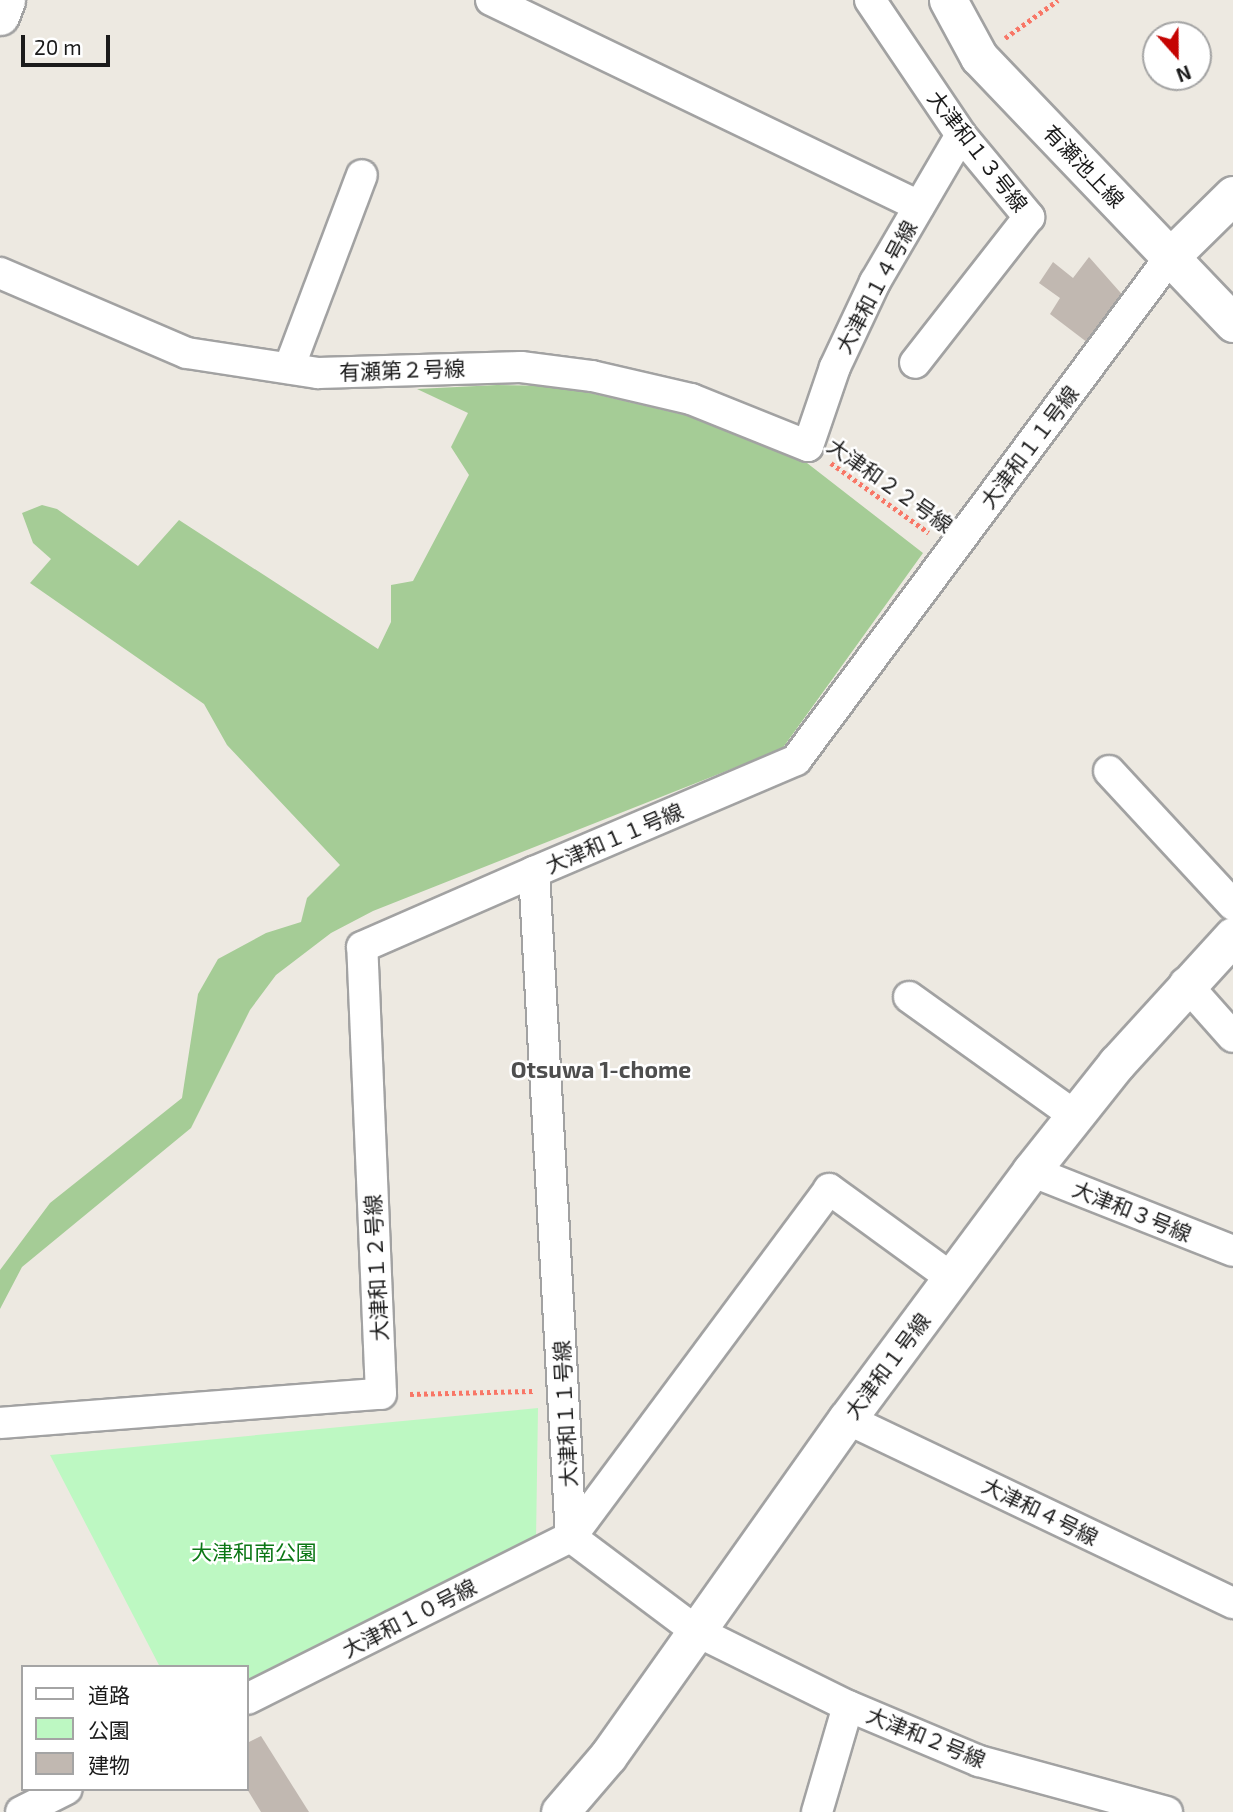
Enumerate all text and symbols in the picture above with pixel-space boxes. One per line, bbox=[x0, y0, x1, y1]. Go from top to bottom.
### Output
scale bar bbox=[24, 21, 114, 65]
north arrow bbox=[1142, 21, 1212, 91]
text: 20 m bbox=[34, 34, 82, 59]
text: N bbox=[1173, 61, 1195, 87]
street label: 大津和１３号線 bbox=[923, 85, 1033, 217]
street label: 有瀬池上線 bbox=[1038, 119, 1130, 213]
street label: 大津和１４号線 bbox=[830, 216, 922, 358]
street label: 有瀬第２号線 bbox=[339, 355, 465, 385]
street label: 大津和１１号線 bbox=[975, 381, 1083, 513]
street label: 大津和２２号線 bbox=[823, 433, 957, 537]
street label: 大津和１１号線 bbox=[541, 798, 687, 878]
district label: Otsuwa 1-chome bbox=[511, 1055, 691, 1083]
street label: 大津和３号線 bbox=[1069, 1176, 1195, 1246]
street label: 大津和１２号線 bbox=[360, 1194, 392, 1342]
street label: 大津和１号線 bbox=[839, 1308, 935, 1424]
street label: 大津和１１号線 bbox=[549, 1340, 581, 1488]
street label: 大津和４号線 bbox=[978, 1472, 1102, 1550]
park label: 大津和南公園 bbox=[191, 1539, 317, 1565]
street label: 大津和１０号線 bbox=[338, 1573, 480, 1663]
legend bbox=[21, 1665, 248, 1791]
text: 道路 bbox=[88, 1682, 130, 1707]
street label: 大津和２号線 bbox=[863, 1702, 989, 1772]
text: 公園 bbox=[88, 1717, 130, 1742]
text: 建物 bbox=[88, 1752, 130, 1777]

